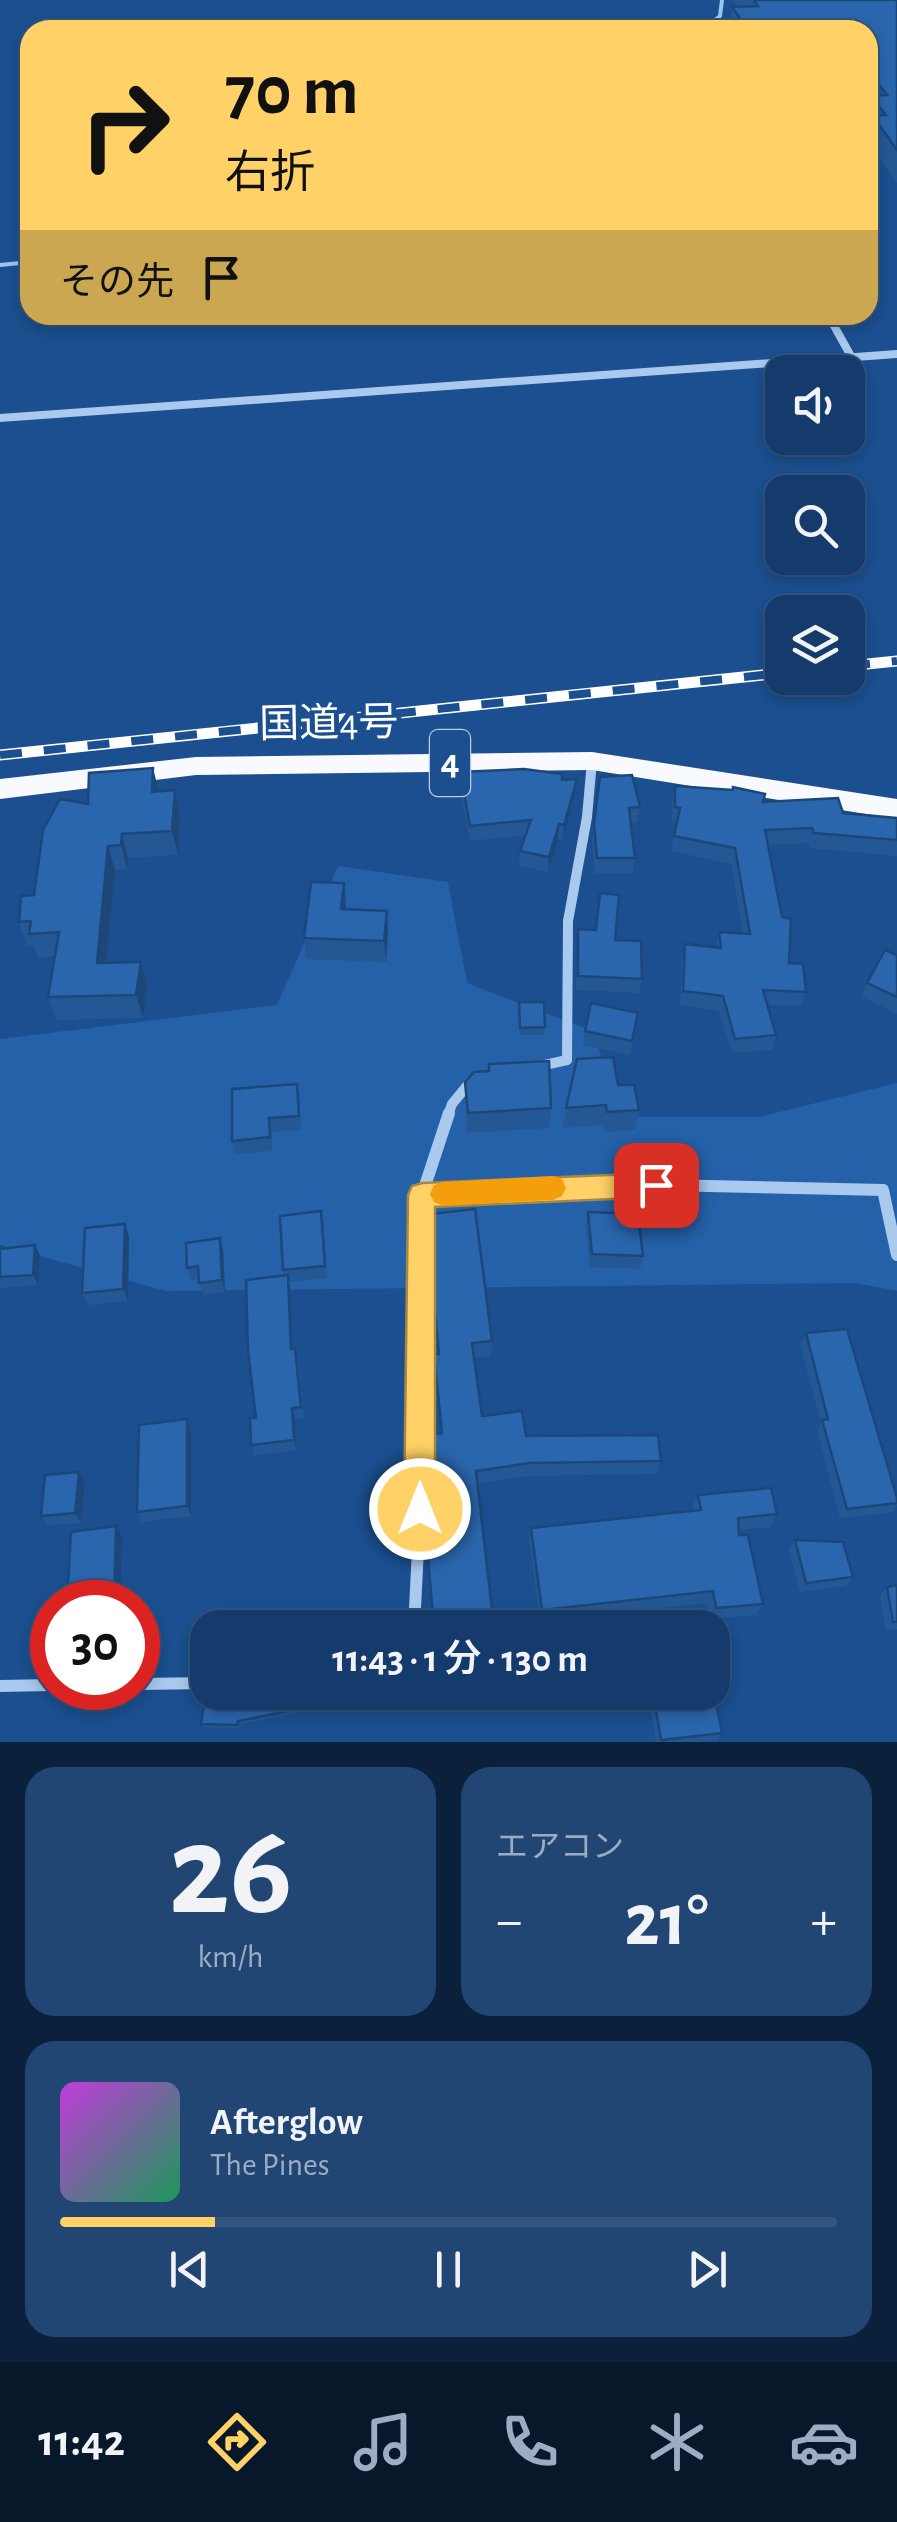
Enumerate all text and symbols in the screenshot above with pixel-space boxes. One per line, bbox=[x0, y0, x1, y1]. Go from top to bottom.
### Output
text: 70 m bbox=[225, 57, 359, 127]
icon: right bbox=[60, 60, 190, 190]
text: 右折 bbox=[225, 151, 315, 196]
icon: arrive bbox=[194, 250, 249, 305]
text: その先 bbox=[60, 264, 174, 302]
map controls bbox=[765, 355, 865, 695]
button: sound bbox=[765, 355, 865, 455]
button: search bbox=[765, 475, 865, 575]
button: layers bbox=[765, 595, 865, 695]
street label: 国道4号 bbox=[259, 701, 399, 745]
road number: 4 bbox=[430, 730, 470, 796]
pin bbox=[614, 1143, 699, 1228]
icon: arrive bbox=[629, 1158, 684, 1213]
position arrow bbox=[368, 1457, 472, 1561]
speed limit sign: 30 bbox=[30, 1580, 160, 1710]
text: 11:43 · 1 分 · 130 m bbox=[332, 1641, 588, 1679]
text: 26 bbox=[168, 1808, 293, 1938]
text: エアコン bbox=[496, 1831, 624, 1863]
text: 21° bbox=[624, 1884, 709, 1959]
text: − bbox=[496, 1894, 522, 1949]
text: + bbox=[811, 1894, 837, 1949]
text: km/h bbox=[197, 1941, 264, 1973]
text: Afterglow bbox=[210, 2104, 363, 2142]
text: The Pines bbox=[210, 2149, 330, 2181]
icon: previous bbox=[162, 2242, 217, 2297]
icon: pause bbox=[421, 2242, 476, 2297]
icon: next bbox=[680, 2242, 735, 2297]
icon: directions bbox=[202, 2407, 272, 2477]
icon: music bbox=[348, 2407, 418, 2477]
icon: phone bbox=[495, 2407, 565, 2477]
icon: climate bbox=[642, 2407, 712, 2477]
icon: car bbox=[789, 2407, 859, 2477]
text: 11:42 bbox=[38, 2419, 125, 2464]

